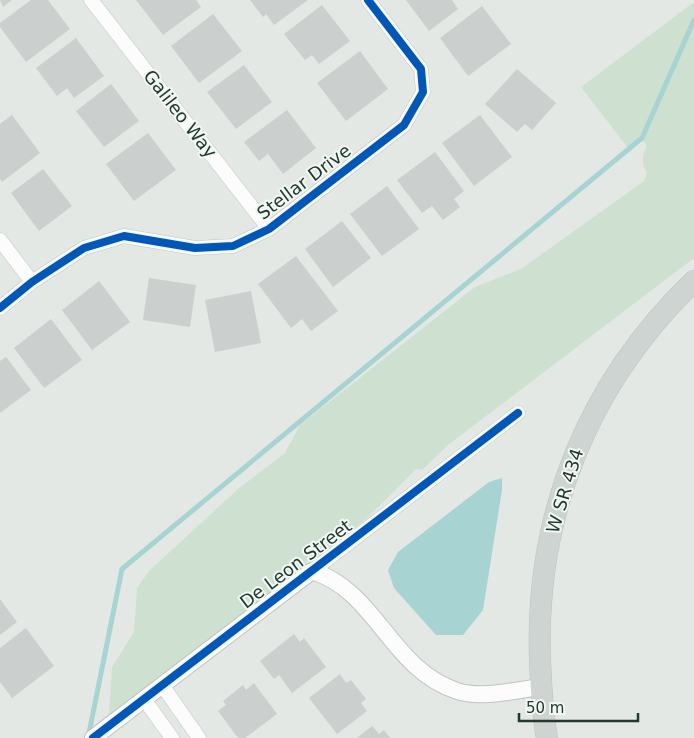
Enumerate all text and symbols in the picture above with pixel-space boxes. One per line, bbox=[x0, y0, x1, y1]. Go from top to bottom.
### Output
street label: Galileo Way bbox=[139, 65, 222, 162]
street label: Stellar Drive bbox=[253, 140, 355, 224]
street label: W SR 434 bbox=[542, 446, 587, 536]
street label: De Leon Street bbox=[236, 515, 356, 612]
scale bar bbox=[519, 690, 638, 722]
text: 50 m bbox=[526, 699, 564, 717]

